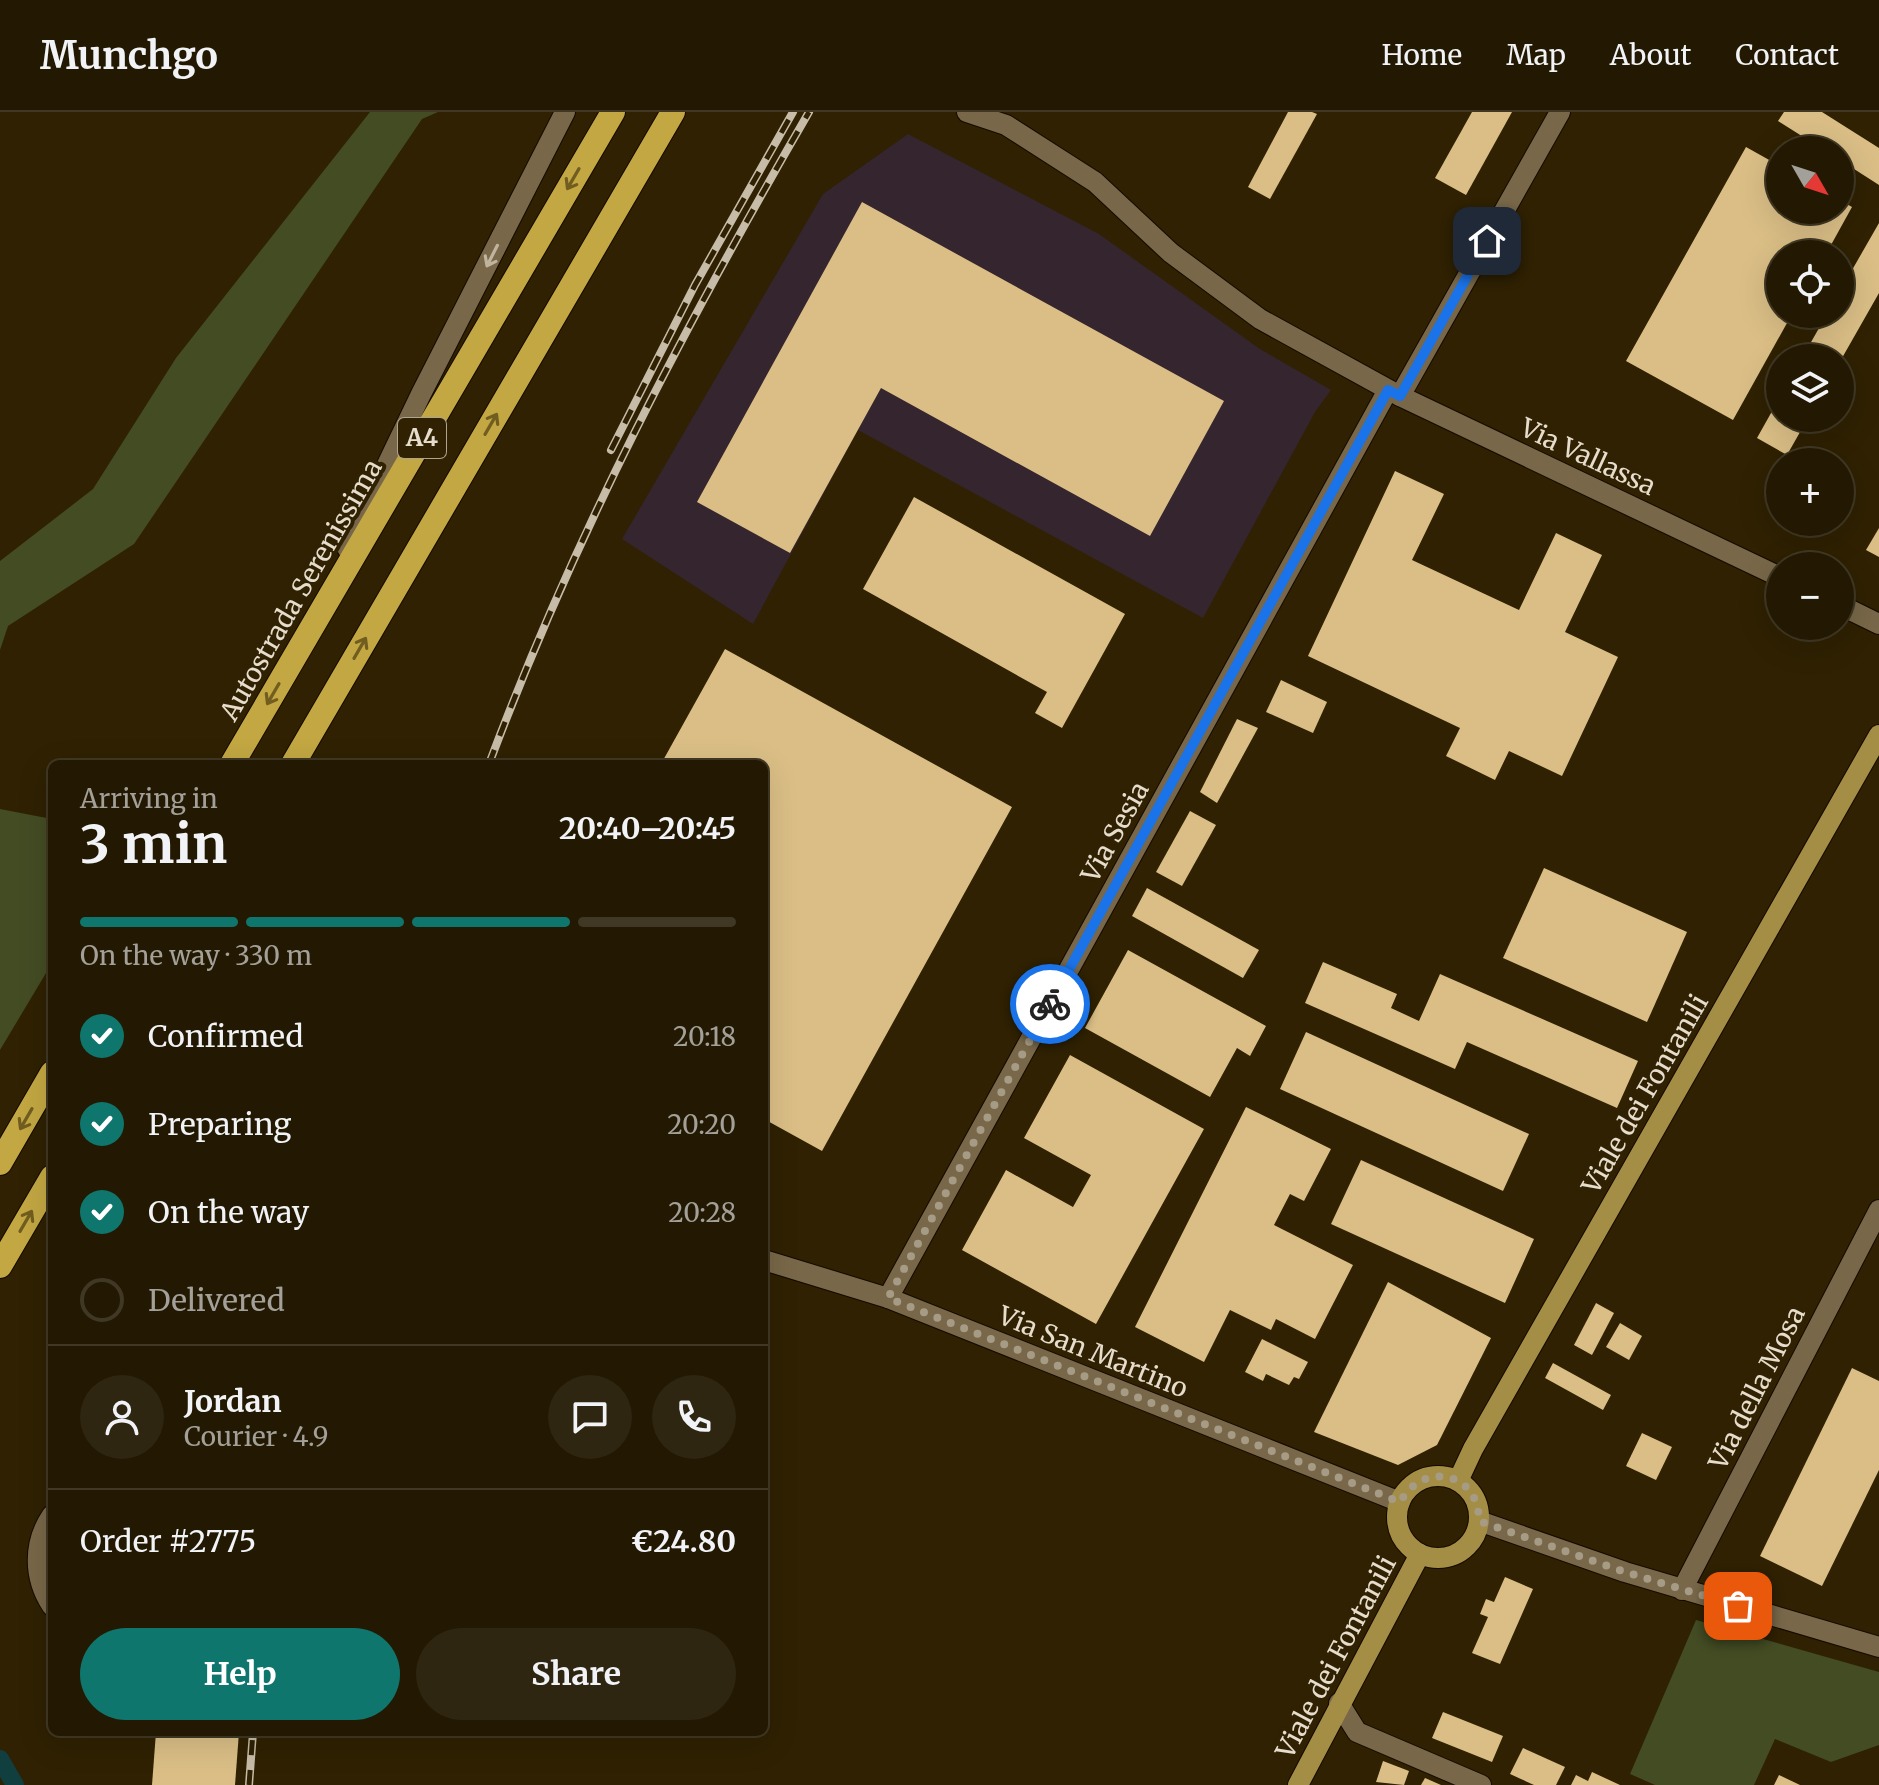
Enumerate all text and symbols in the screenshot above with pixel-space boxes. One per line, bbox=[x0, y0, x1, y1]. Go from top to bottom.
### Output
text: Munchgo bbox=[40, 32, 218, 79]
text: Home bbox=[1381, 37, 1462, 73]
text: Map bbox=[1506, 37, 1566, 73]
text: About bbox=[1610, 37, 1691, 73]
text: Contact bbox=[1735, 37, 1839, 73]
north arrow bbox=[1766, 136, 1854, 224]
map controls bbox=[1766, 136, 1854, 640]
one-way arrow bbox=[565, 167, 581, 190]
pin bbox=[1453, 207, 1521, 275]
icon: home bbox=[1465, 219, 1509, 263]
button: locate bbox=[1766, 240, 1854, 328]
one-way arrow bbox=[484, 244, 499, 268]
button: layers bbox=[1766, 344, 1854, 432]
street label: Via Vallassa bbox=[1514, 410, 1661, 502]
one-way arrow bbox=[484, 413, 500, 436]
road number: A4 bbox=[398, 418, 446, 458]
button: + bbox=[1766, 448, 1854, 536]
street label: Autostrada Serenissima bbox=[212, 453, 389, 727]
button: − bbox=[1766, 552, 1854, 640]
one-way arrow bbox=[352, 637, 368, 660]
one-way arrow bbox=[265, 682, 281, 705]
street label: Via Sesia bbox=[1073, 776, 1156, 889]
text: Arriving in bbox=[80, 782, 218, 815]
text: 20:40–20:45 bbox=[559, 809, 736, 847]
text: 3 min bbox=[80, 812, 227, 877]
text: On the way · 330 m bbox=[80, 939, 312, 972]
courier bbox=[1010, 964, 1090, 1044]
icon: bike bbox=[1028, 982, 1072, 1026]
street label: Viale dei Fontanili bbox=[1574, 988, 1715, 1200]
icon: check bbox=[80, 1014, 124, 1058]
text: Confirmed bbox=[148, 1017, 303, 1055]
text: 20:18 bbox=[673, 1020, 736, 1053]
icon: check bbox=[80, 1102, 124, 1146]
text: Preparing bbox=[148, 1105, 291, 1143]
one-way arrow bbox=[18, 1107, 34, 1130]
text: 20:20 bbox=[667, 1108, 736, 1141]
icon: check bbox=[80, 1190, 124, 1234]
text: On the way bbox=[148, 1193, 309, 1231]
text: 20:28 bbox=[668, 1196, 736, 1229]
one-way arrow bbox=[18, 1210, 34, 1233]
text: Delivered bbox=[148, 1281, 285, 1319]
street label: Via San Martino bbox=[993, 1298, 1193, 1405]
street label: Via della Mosa bbox=[1701, 1300, 1812, 1476]
button: person bbox=[80, 1375, 164, 1459]
button: chat bbox=[548, 1375, 632, 1459]
button: phone bbox=[652, 1375, 736, 1459]
text: Jordan bbox=[184, 1382, 282, 1420]
text: Courier · 4.9 bbox=[184, 1420, 328, 1453]
text: Order #2775 bbox=[80, 1522, 256, 1560]
text: €24.80 bbox=[631, 1522, 736, 1560]
street label: Viale dei Fontanili bbox=[1268, 1550, 1403, 1765]
pin bbox=[1704, 1572, 1772, 1640]
icon: bag bbox=[1716, 1584, 1760, 1628]
button: Help bbox=[80, 1628, 400, 1720]
button: Share bbox=[416, 1628, 736, 1720]

